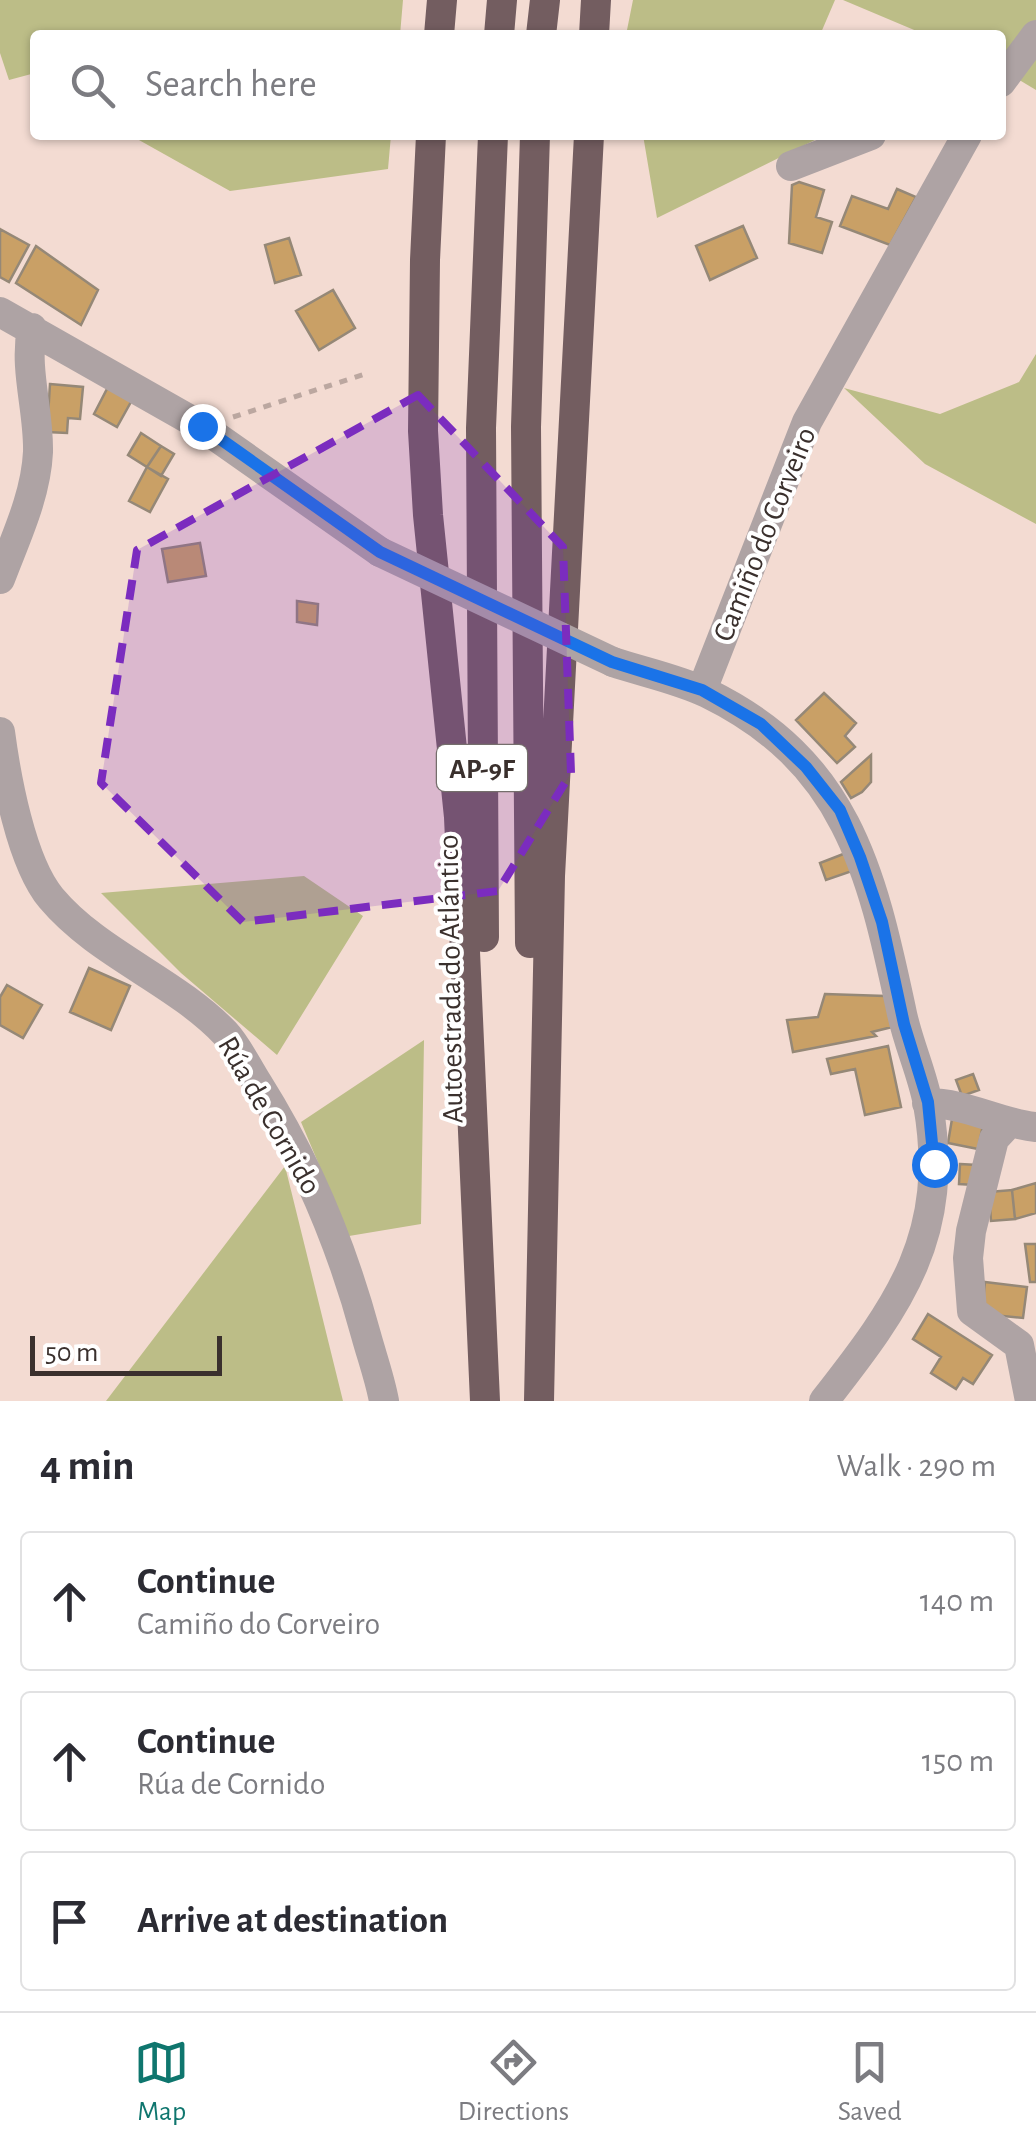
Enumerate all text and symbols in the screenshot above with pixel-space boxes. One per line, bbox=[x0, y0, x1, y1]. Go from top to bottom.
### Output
search box bbox=[30, 30, 1006, 140]
icon: search bbox=[65, 58, 120, 113]
text: Search here bbox=[145, 66, 317, 104]
route end bbox=[180, 404, 226, 450]
street label: Camiño do Corveiro bbox=[708, 423, 822, 646]
road number: AP-9F bbox=[437, 745, 527, 791]
street label: Autoestrada do Atlántico bbox=[433, 834, 469, 1124]
street label: Rúa de Cornido bbox=[212, 1032, 326, 1199]
route start bbox=[912, 1142, 958, 1188]
scale bar bbox=[30, 1331, 222, 1376]
text: 50 m bbox=[45, 1339, 99, 1367]
text: 4 min bbox=[40, 1445, 135, 1487]
text: Walk · 290 m bbox=[837, 1450, 996, 1482]
text: Continue bbox=[137, 1563, 275, 1601]
icon: ahead bbox=[42, 1574, 97, 1629]
text: 140 m bbox=[920, 1585, 994, 1617]
text: Camiño do Corveiro bbox=[137, 1608, 380, 1640]
text: Continue bbox=[137, 1723, 275, 1761]
icon: ahead bbox=[42, 1734, 97, 1789]
text: 150 m bbox=[922, 1745, 994, 1777]
text: Rúa de Cornido bbox=[137, 1768, 325, 1800]
icon: arrive bbox=[42, 1894, 97, 1949]
text: Arrive at destination bbox=[137, 1902, 448, 1940]
tab: Map bbox=[134, 2035, 189, 2129]
tab: Directions bbox=[458, 2035, 569, 2129]
tab: Saved bbox=[838, 2035, 902, 2129]

